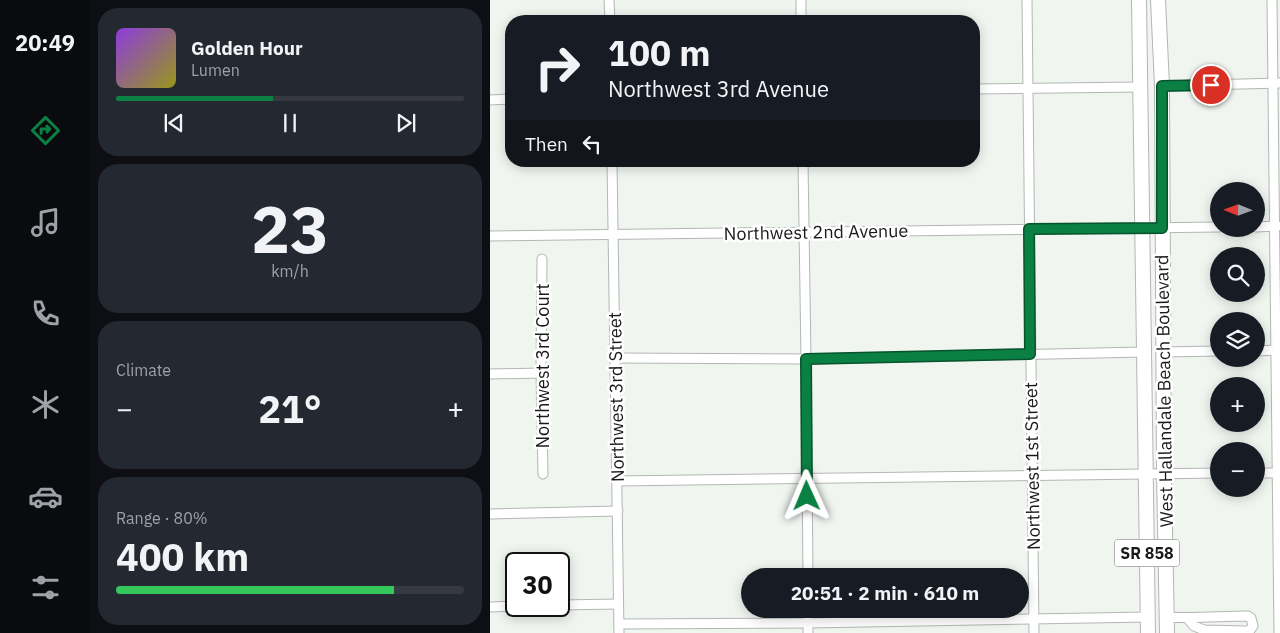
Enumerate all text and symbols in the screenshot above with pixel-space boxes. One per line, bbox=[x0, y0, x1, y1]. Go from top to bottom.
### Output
text: 20:49 bbox=[15, 28, 75, 57]
text: 100 m bbox=[608, 30, 711, 76]
icon: right bbox=[525, 35, 590, 100]
text: Golden Hour bbox=[191, 36, 303, 60]
text: Lumen bbox=[191, 60, 240, 80]
pin bbox=[1190, 64, 1232, 106]
icon: arrive bbox=[1197, 71, 1225, 99]
text: Northwest 3rd Avenue bbox=[608, 74, 829, 103]
icon: previous bbox=[160, 109, 188, 137]
icon: pause bbox=[276, 109, 304, 137]
icon: next bbox=[392, 109, 420, 137]
icon: directions bbox=[28, 113, 63, 148]
icon: left bbox=[578, 130, 606, 158]
text: Then bbox=[525, 132, 568, 156]
north arrow bbox=[1210, 182, 1265, 238]
map controls bbox=[1210, 182, 1265, 497]
text: 23 bbox=[251, 186, 329, 271]
icon: music bbox=[28, 205, 63, 240]
street label: Northwest 2nd Avenue bbox=[724, 219, 909, 245]
button: search bbox=[1210, 247, 1265, 302]
street label: West Hallandale Beach Boulevard bbox=[1150, 255, 1178, 527]
text: km/h bbox=[271, 261, 309, 281]
street label: Northwest 3rd Court bbox=[531, 283, 554, 449]
icon: phone bbox=[28, 296, 63, 331]
street label: Northwest 3rd Street bbox=[603, 312, 629, 482]
button: layers bbox=[1210, 312, 1265, 367]
text: Climate bbox=[116, 360, 171, 380]
button: + bbox=[1210, 377, 1265, 432]
street label: Northwest 1st Street bbox=[1019, 382, 1045, 550]
text: 21° bbox=[258, 384, 322, 433]
icon: climate bbox=[28, 387, 63, 422]
text: − bbox=[116, 390, 133, 427]
text: + bbox=[447, 390, 464, 427]
button: − bbox=[1210, 442, 1265, 497]
position arrow bbox=[780, 469, 832, 521]
icon: car bbox=[28, 479, 63, 514]
text: Range · 80% bbox=[116, 508, 208, 528]
text: 400 km bbox=[116, 532, 249, 581]
road number: SR 858 bbox=[1114, 540, 1180, 566]
speed limit sign: 30 bbox=[505, 552, 570, 617]
icon: filters bbox=[28, 570, 63, 605]
text: 20:51 · 2 min · 610 m bbox=[791, 581, 979, 605]

